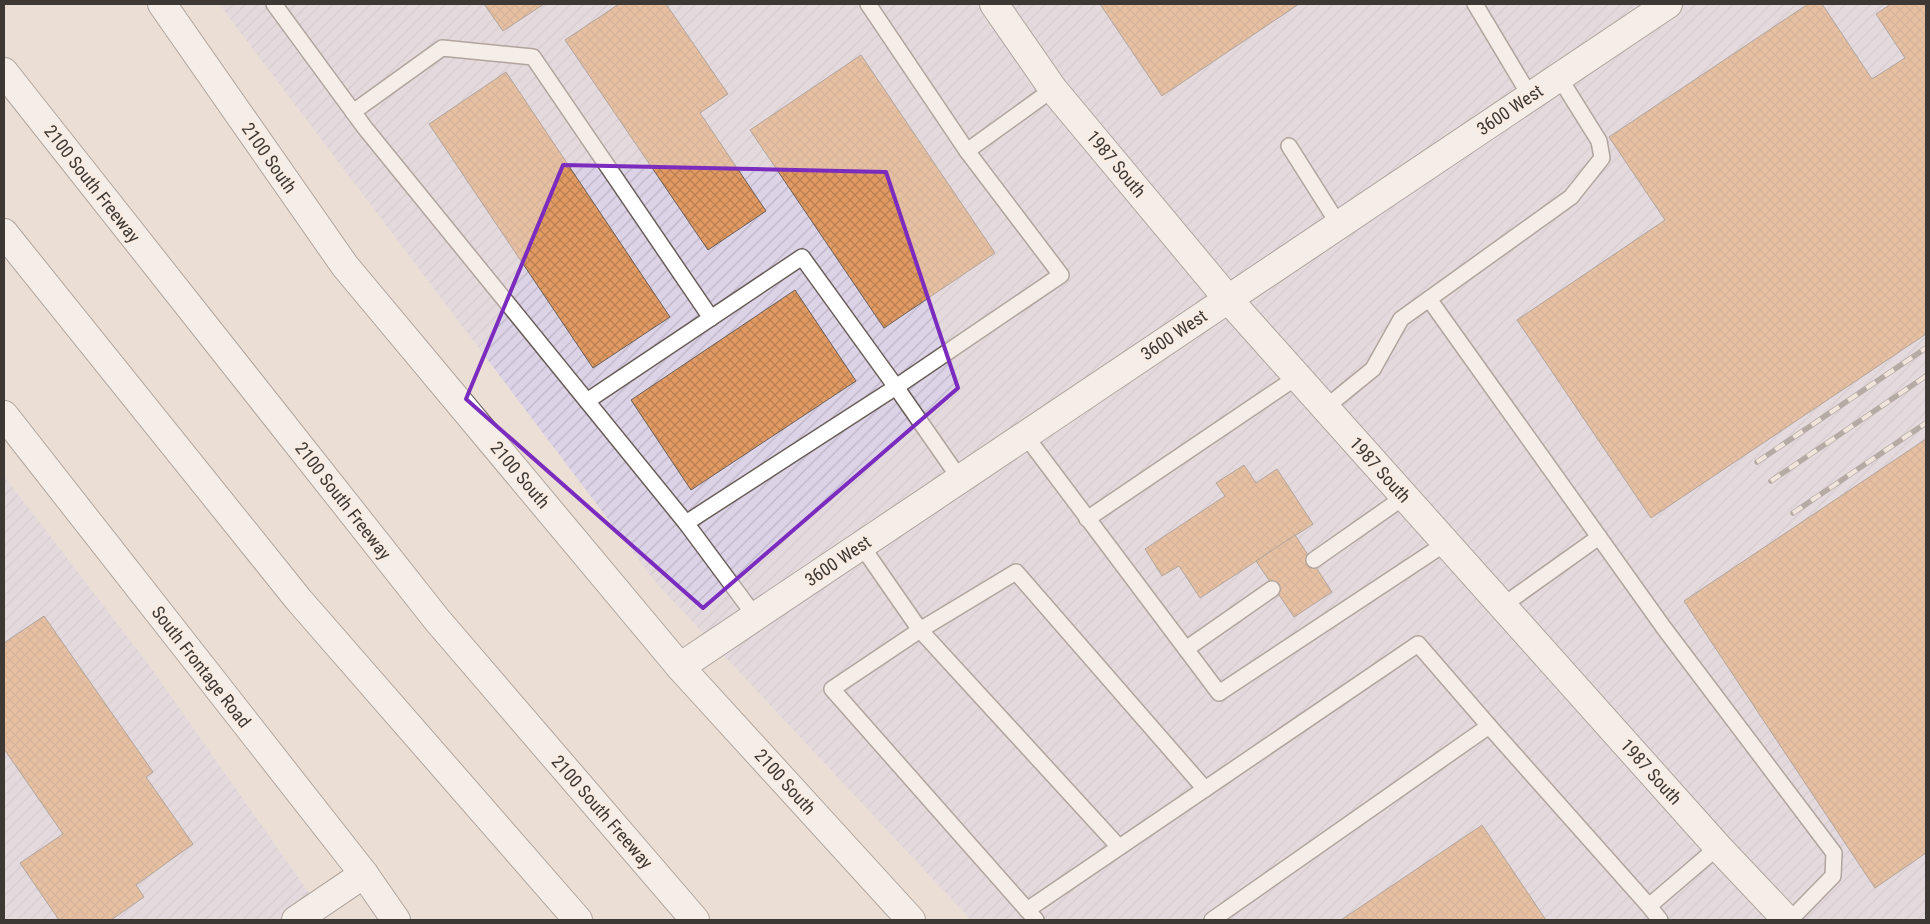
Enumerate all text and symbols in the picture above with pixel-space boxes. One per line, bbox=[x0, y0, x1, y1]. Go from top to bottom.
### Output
street label: 3600 West bbox=[1473, 80, 1547, 139]
street label: 2100 South bbox=[238, 119, 301, 197]
street label: 2100 South Freeway bbox=[40, 121, 145, 247]
street label: 1987 South bbox=[1082, 126, 1150, 201]
street label: 3600 West bbox=[1137, 305, 1211, 364]
street label: 1987 South bbox=[1346, 433, 1415, 507]
street label: 2100 South bbox=[486, 437, 554, 512]
street label: 2100 South Freeway bbox=[291, 438, 396, 564]
street label: 3600 West bbox=[801, 531, 875, 590]
street label: South Frontage Road bbox=[147, 602, 255, 732]
street label: 1987 South bbox=[1617, 735, 1686, 809]
street label: 2100 South bbox=[751, 745, 820, 819]
street label: 2100 South Freeway bbox=[547, 751, 658, 873]

